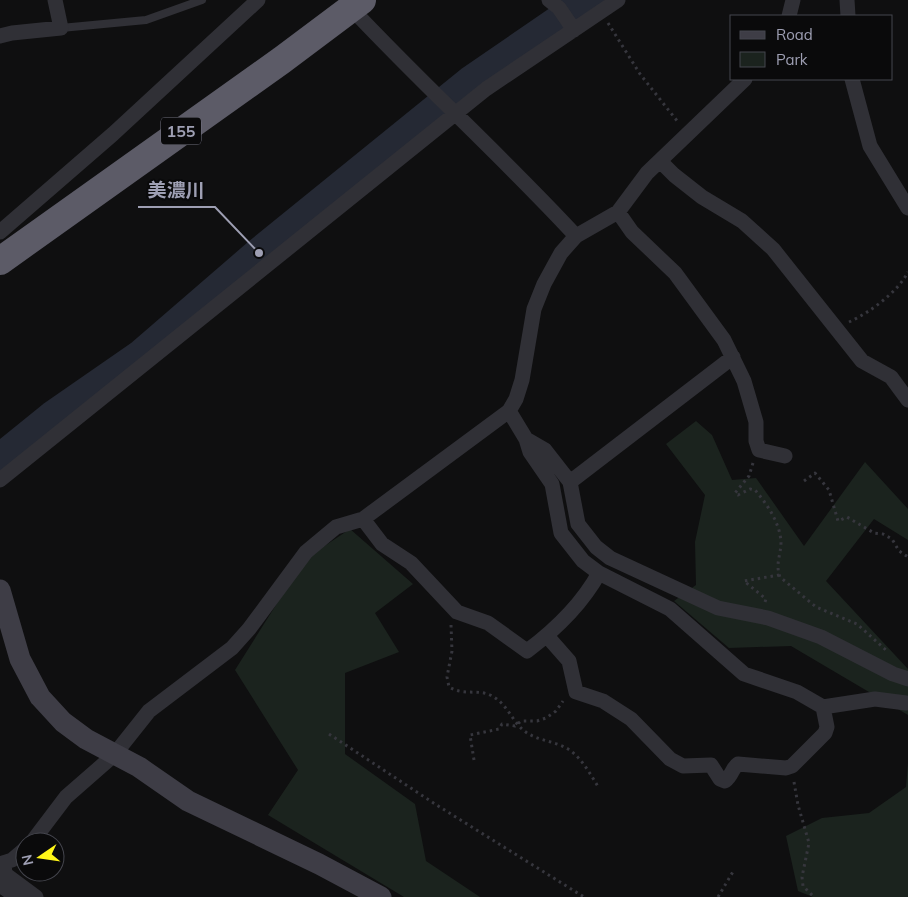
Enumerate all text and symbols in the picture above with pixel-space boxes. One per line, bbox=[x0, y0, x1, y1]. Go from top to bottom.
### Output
legend bbox=[730, 15, 893, 80]
text: Road bbox=[776, 25, 813, 44]
text: Park bbox=[776, 50, 808, 69]
road number: 155 bbox=[161, 118, 201, 144]
callout: 美濃川 bbox=[138, 173, 215, 207]
text: 美濃川 bbox=[147, 178, 205, 202]
north arrow bbox=[15, 832, 65, 882]
text: N bbox=[17, 853, 37, 867]

